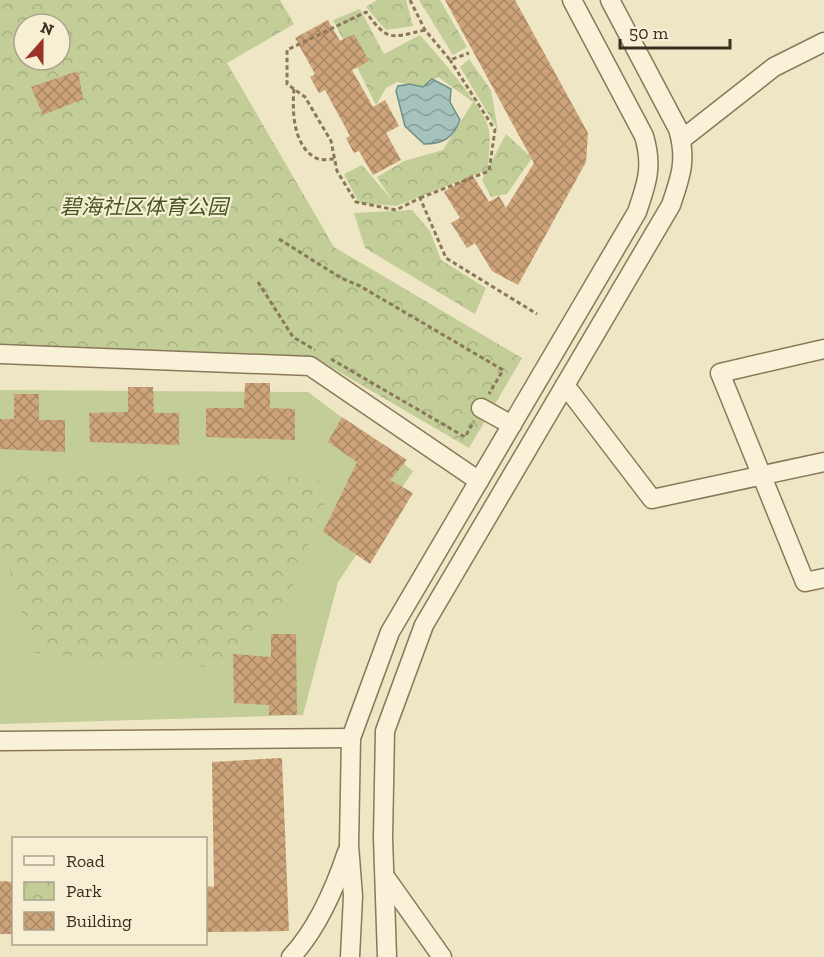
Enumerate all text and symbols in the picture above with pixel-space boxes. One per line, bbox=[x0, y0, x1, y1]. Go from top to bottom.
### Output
north arrow bbox=[12, 12, 72, 72]
scale bar bbox=[620, 12, 730, 50]
text: N bbox=[38, 17, 56, 40]
text: 50 m bbox=[629, 22, 669, 44]
park label: 碧海社区体育公园 bbox=[60, 194, 231, 219]
legend bbox=[12, 837, 207, 945]
text: Road bbox=[66, 850, 105, 872]
text: Park bbox=[66, 880, 102, 902]
text: Building bbox=[66, 910, 132, 932]

